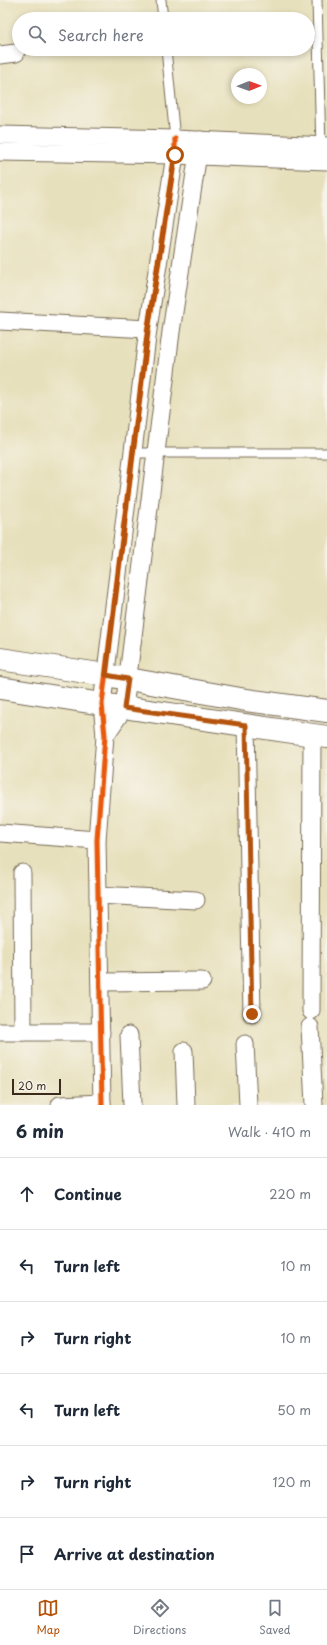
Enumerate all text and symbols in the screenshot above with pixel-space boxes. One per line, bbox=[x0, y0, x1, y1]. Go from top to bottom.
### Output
search box bbox=[12, 12, 315, 56]
icon: search bbox=[26, 23, 48, 45]
text: Search here bbox=[58, 23, 144, 46]
north arrow bbox=[231, 68, 267, 104]
route start bbox=[166, 146, 184, 164]
route end bbox=[243, 1005, 261, 1023]
scale bar bbox=[12, 1077, 61, 1096]
text: 20 m bbox=[18, 1077, 46, 1094]
text: 6 min bbox=[16, 1118, 64, 1144]
text: Walk · 410 m bbox=[228, 1122, 311, 1141]
text: Continue bbox=[54, 1182, 122, 1205]
icon: ahead bbox=[16, 1183, 38, 1205]
text: 220 m bbox=[269, 1184, 311, 1203]
text: Turn left bbox=[54, 1254, 120, 1277]
icon: left bbox=[16, 1255, 38, 1277]
text: 10 m bbox=[281, 1256, 311, 1275]
text: Turn right bbox=[54, 1326, 131, 1349]
icon: right bbox=[16, 1327, 38, 1349]
text: 10 m bbox=[281, 1328, 311, 1347]
text: Turn left bbox=[54, 1398, 120, 1421]
icon: left bbox=[16, 1399, 38, 1421]
text: 50 m bbox=[277, 1400, 311, 1419]
text: Turn right bbox=[54, 1470, 131, 1493]
icon: right bbox=[16, 1471, 38, 1493]
text: 120 m bbox=[272, 1472, 311, 1491]
text: Arrive at destination bbox=[54, 1542, 215, 1565]
icon: arrive bbox=[16, 1543, 38, 1565]
tab: Map bbox=[36, 1597, 60, 1638]
tab: Directions bbox=[133, 1597, 186, 1638]
tab: Saved bbox=[259, 1597, 291, 1638]

